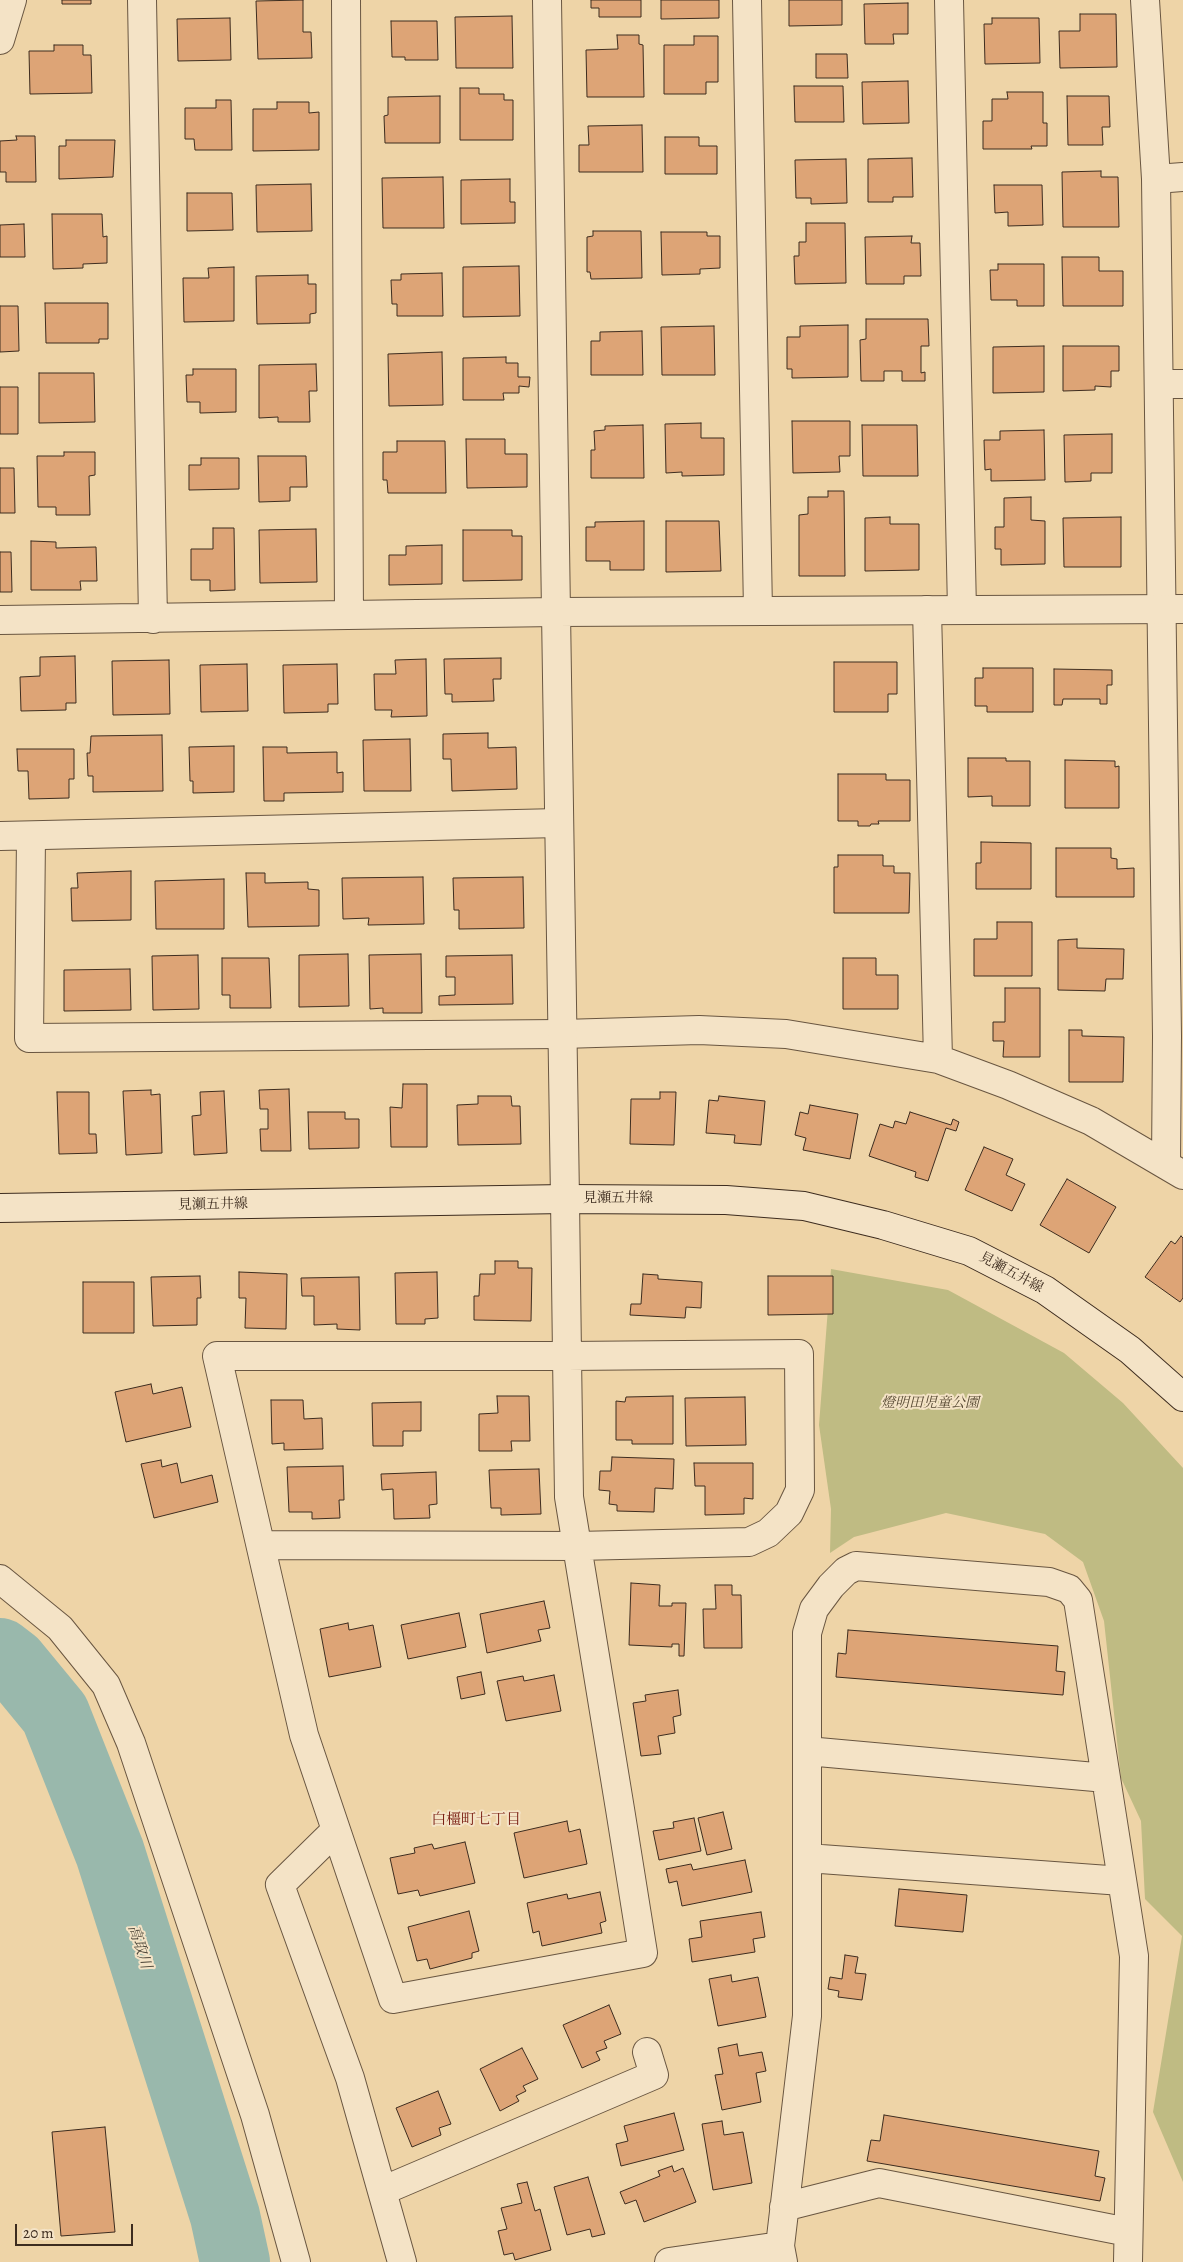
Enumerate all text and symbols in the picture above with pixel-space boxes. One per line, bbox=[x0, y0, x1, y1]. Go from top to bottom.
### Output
street label: 見瀬五井線 bbox=[583, 1191, 653, 1207]
street label: 見瀬五井線 bbox=[178, 1196, 248, 1214]
street label: 見瀬五井線 bbox=[976, 1249, 1046, 1297]
park label: 燈明田児童公園 bbox=[881, 1396, 979, 1412]
district label: 白橿町七丁目 bbox=[431, 1811, 521, 1829]
water label: 高取川 bbox=[123, 1923, 155, 1971]
scale bar bbox=[18, 2214, 135, 2246]
text: 20 m bbox=[23, 2223, 54, 2243]

